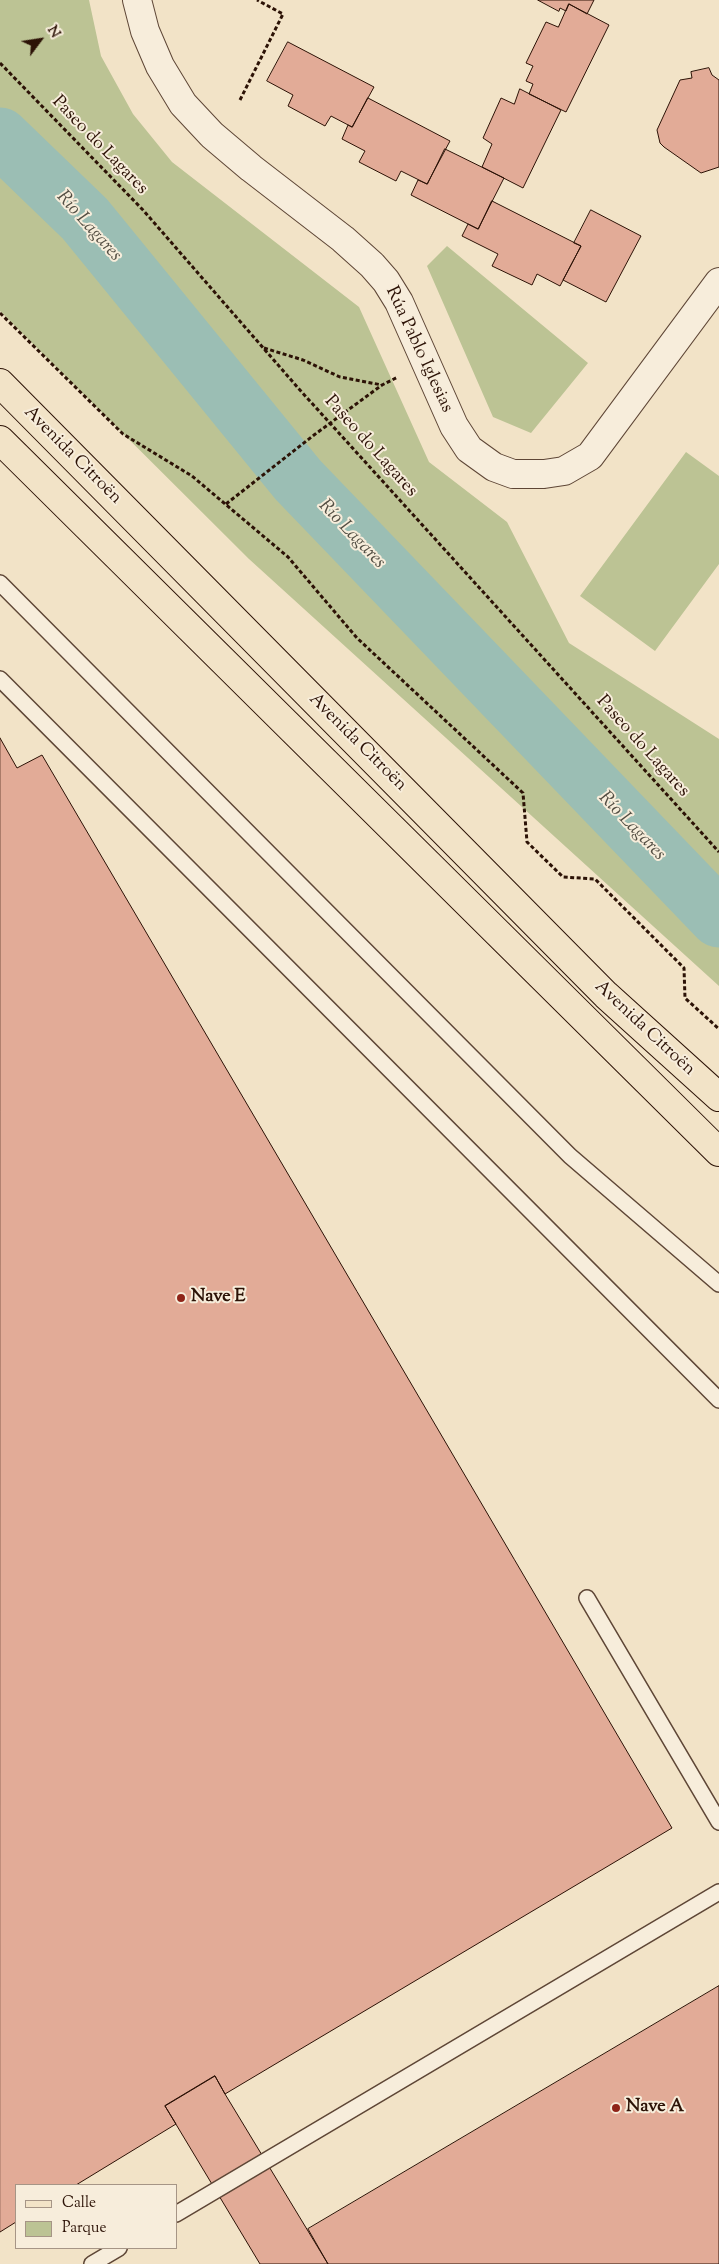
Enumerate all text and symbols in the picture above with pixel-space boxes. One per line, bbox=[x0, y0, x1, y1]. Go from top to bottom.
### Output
north arrow bbox=[15, 15, 65, 65]
text: N bbox=[41, 22, 64, 42]
street label: Paseo do Lagares bbox=[46, 92, 152, 200]
water label: Río Lagares bbox=[50, 187, 126, 267]
street label: Rúa Pablo Iglesias bbox=[379, 284, 457, 416]
street label: Paseo do Lagares bbox=[319, 392, 421, 502]
street label: Avenida Citroën bbox=[18, 402, 126, 510]
water label: Río Lagares bbox=[313, 496, 389, 574]
street label: Avenida Citroën bbox=[303, 689, 411, 797]
street label: Paseo do Lagares bbox=[591, 692, 693, 802]
water label: Río Lagares bbox=[593, 788, 669, 866]
street label: Avenida Citroën bbox=[589, 977, 699, 1081]
place label: Nave E bbox=[191, 1287, 245, 1309]
marker: Nave E bbox=[175, 1292, 187, 1304]
place label: Nave A bbox=[626, 2097, 684, 2119]
marker: Nave A bbox=[610, 2102, 622, 2114]
legend bbox=[15, 2184, 178, 2249]
text: Calle bbox=[62, 2193, 96, 2214]
text: Parque bbox=[62, 2218, 106, 2239]

